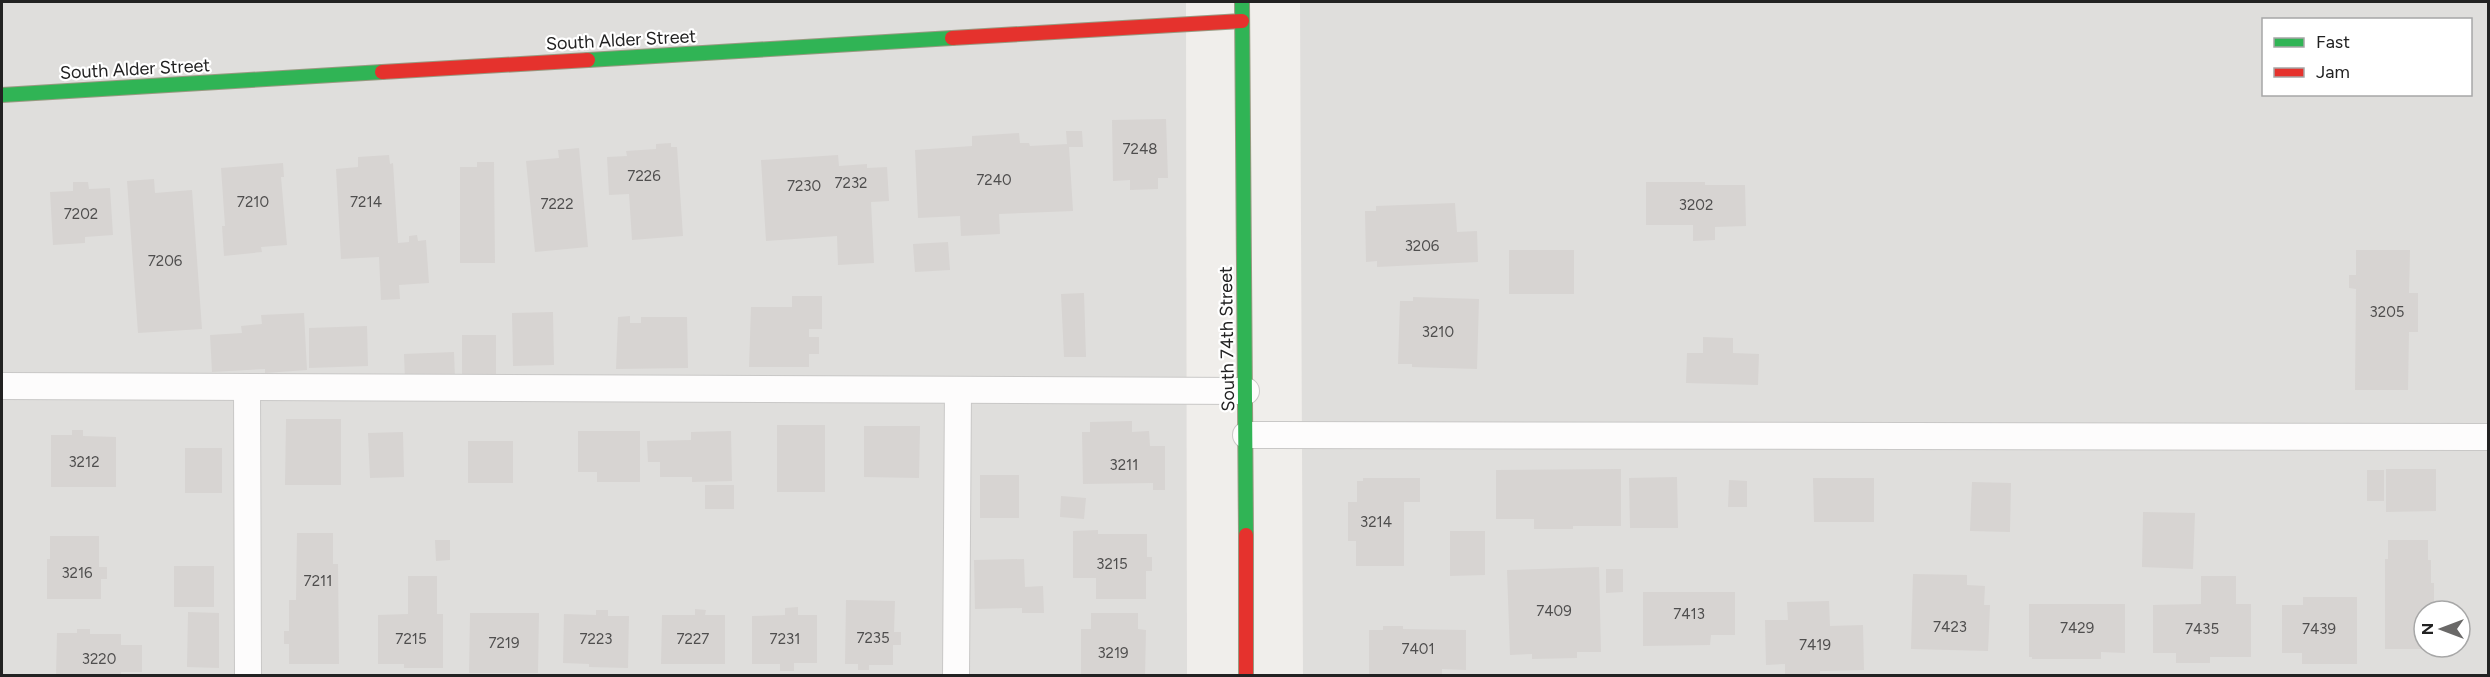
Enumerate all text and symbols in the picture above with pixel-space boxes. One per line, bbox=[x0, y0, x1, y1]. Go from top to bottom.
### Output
legend bbox=[2262, 18, 2472, 96]
street label: South Alder Street bbox=[545, 25, 697, 55]
text: Fast bbox=[2316, 31, 2350, 53]
street label: South Alder Street bbox=[59, 54, 211, 84]
text: Jam bbox=[2316, 61, 2350, 83]
house number: 7248 bbox=[1123, 140, 1157, 158]
house number: 7226 bbox=[627, 167, 661, 185]
house number: 7240 bbox=[976, 171, 1012, 189]
house number: 7232 bbox=[835, 174, 868, 192]
house number: 7230 bbox=[787, 177, 821, 195]
house number: 7210 bbox=[237, 193, 269, 211]
house number: 7214 bbox=[350, 193, 382, 211]
house number: 7222 bbox=[540, 195, 574, 213]
house number: 3202 bbox=[1679, 196, 1713, 214]
house number: 7202 bbox=[64, 205, 98, 223]
house number: 3206 bbox=[1405, 237, 1440, 255]
house number: 7206 bbox=[148, 252, 183, 270]
street label: South 74th Street bbox=[1215, 266, 1239, 412]
house number: 3205 bbox=[2370, 303, 2404, 321]
house number: 3210 bbox=[1422, 323, 1454, 341]
house number: 3212 bbox=[68, 453, 100, 471]
house number: 3211 bbox=[1110, 456, 1138, 474]
house number: 3214 bbox=[1360, 513, 1392, 531]
house number: 3215 bbox=[1096, 555, 1128, 573]
house number: 3216 bbox=[61, 564, 93, 582]
house number: 7211 bbox=[304, 572, 332, 590]
north arrow bbox=[2412, 599, 2472, 659]
house number: 7409 bbox=[1536, 602, 1572, 620]
house number: 7413 bbox=[1673, 605, 1705, 623]
house number: 7423 bbox=[1933, 618, 1967, 636]
house number: 7429 bbox=[2060, 619, 2094, 637]
house number: 7435 bbox=[2185, 620, 2219, 638]
house number: 7439 bbox=[2302, 620, 2336, 638]
text: N bbox=[2418, 623, 2437, 635]
house number: 7235 bbox=[856, 629, 890, 647]
house number: 7215 bbox=[395, 630, 427, 648]
house number: 7223 bbox=[580, 630, 613, 648]
house number: 7227 bbox=[677, 630, 709, 648]
house number: 7231 bbox=[770, 630, 800, 648]
house number: 7219 bbox=[488, 634, 520, 652]
house number: 7419 bbox=[1799, 636, 1831, 654]
house number: 7401 bbox=[1401, 640, 1435, 658]
house number: 3219 bbox=[1097, 644, 1129, 662]
house number: 3220 bbox=[82, 650, 116, 668]

